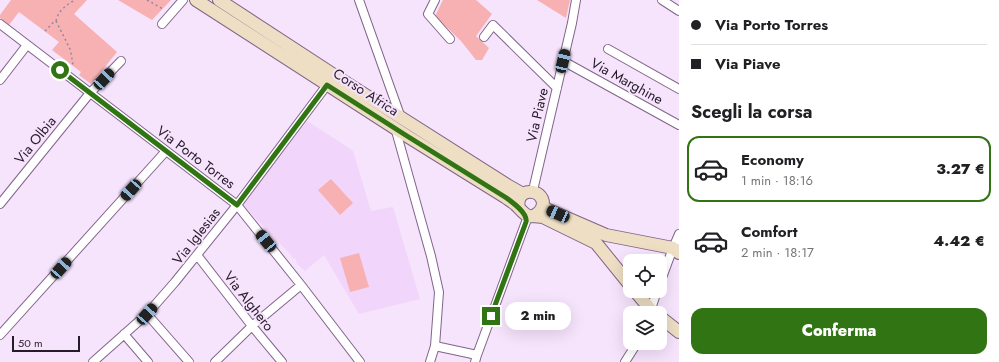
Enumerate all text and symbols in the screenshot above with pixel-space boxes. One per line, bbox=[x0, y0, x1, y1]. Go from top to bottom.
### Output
text: Via Porto Torres bbox=[715, 14, 828, 36]
car bbox=[554, 48, 572, 74]
street label: Via Marghine bbox=[587, 53, 667, 109]
text: Via Piave bbox=[715, 53, 781, 75]
route start bbox=[51, 61, 69, 79]
street label: Corso Africa bbox=[329, 63, 403, 121]
car bbox=[91, 66, 117, 92]
street label: Via Piave bbox=[521, 86, 553, 144]
text: Scegli la corsa bbox=[691, 99, 812, 125]
street label: Via Olbia bbox=[9, 112, 61, 168]
street label: Via Porto Torres bbox=[153, 121, 240, 193]
text: Economy bbox=[741, 149, 804, 171]
icon: car bbox=[693, 151, 729, 187]
text: 3.27 € bbox=[936, 158, 985, 180]
text: 1 min · 18:16 bbox=[741, 171, 813, 190]
car bbox=[119, 177, 143, 203]
street label: Via Iglesias bbox=[167, 203, 225, 269]
car bbox=[545, 204, 571, 224]
text: Comfort bbox=[741, 221, 798, 243]
icon: car bbox=[693, 223, 729, 259]
car bbox=[254, 228, 278, 254]
text: 4.42 € bbox=[933, 230, 985, 252]
text: 2 min · 18:17 bbox=[741, 243, 814, 262]
map controls bbox=[623, 254, 667, 350]
button: locate bbox=[623, 254, 667, 298]
car bbox=[49, 255, 73, 281]
street label: Via Alghero bbox=[219, 267, 279, 335]
car bbox=[135, 301, 159, 327]
callout: 2 min bbox=[505, 302, 571, 330]
text: 2 min bbox=[521, 306, 555, 325]
button: layers bbox=[623, 306, 667, 350]
route end bbox=[482, 307, 500, 325]
button: Conferma bbox=[691, 308, 987, 354]
scale bar bbox=[12, 334, 80, 353]
text: 50 m bbox=[18, 335, 43, 351]

